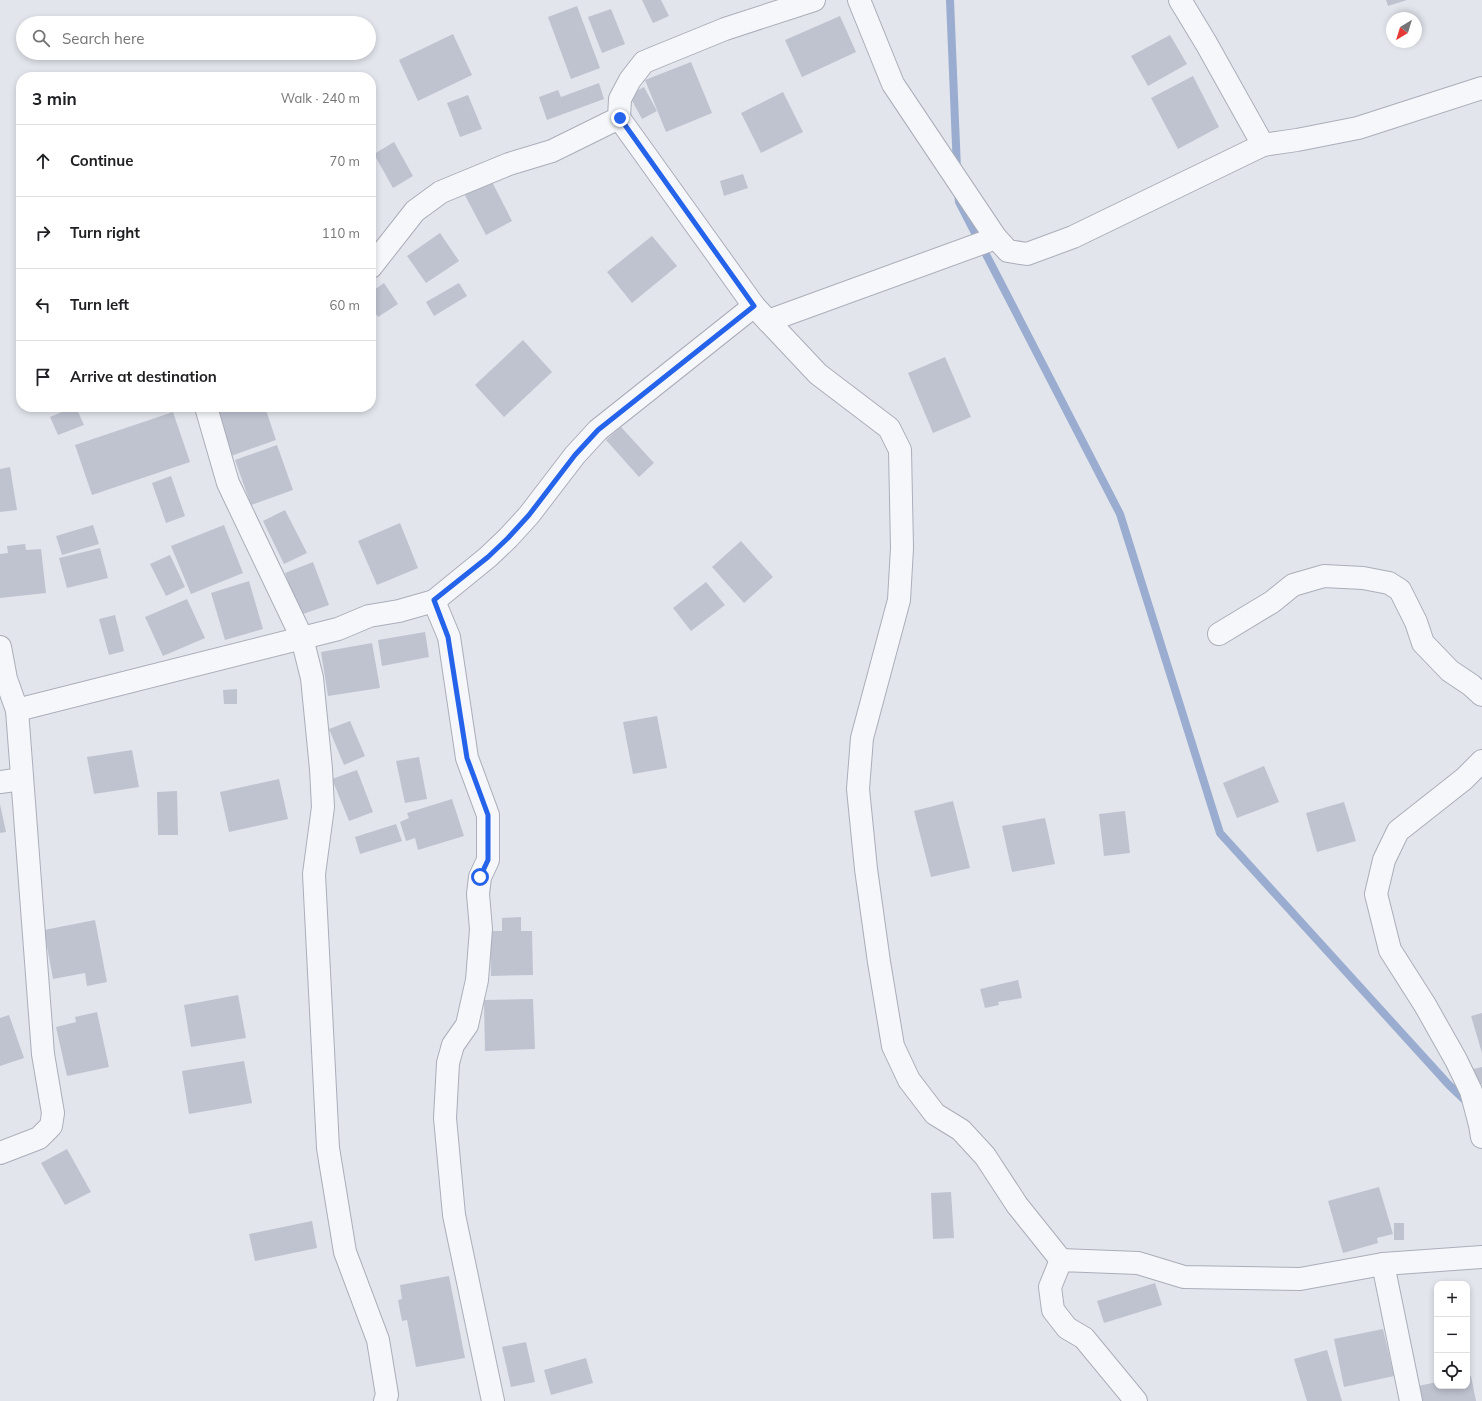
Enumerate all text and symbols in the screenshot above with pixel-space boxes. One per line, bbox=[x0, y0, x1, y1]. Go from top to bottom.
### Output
north arrow bbox=[1386, 12, 1422, 48]
search box bbox=[16, 16, 376, 60]
icon: search bbox=[30, 27, 52, 49]
text: Search here bbox=[62, 29, 144, 48]
text: 3 min bbox=[32, 88, 77, 109]
text: Walk · 240 m bbox=[281, 90, 360, 106]
route end bbox=[611, 109, 629, 127]
icon: ahead bbox=[32, 150, 54, 172]
text: Continue bbox=[70, 151, 133, 170]
text: 70 m bbox=[330, 153, 360, 169]
icon: right bbox=[32, 222, 54, 244]
text: Turn right bbox=[70, 223, 140, 242]
text: 110 m bbox=[322, 225, 360, 241]
icon: left bbox=[32, 294, 54, 316]
text: Turn left bbox=[70, 295, 129, 314]
text: 60 m bbox=[330, 297, 360, 313]
icon: arrive bbox=[32, 366, 54, 388]
text: Arrive at destination bbox=[70, 367, 217, 386]
route start bbox=[471, 868, 489, 886]
map controls bbox=[1434, 1281, 1470, 1389]
button: + bbox=[1434, 1281, 1470, 1317]
button: − bbox=[1434, 1317, 1470, 1353]
button: locate bbox=[1434, 1353, 1470, 1389]

